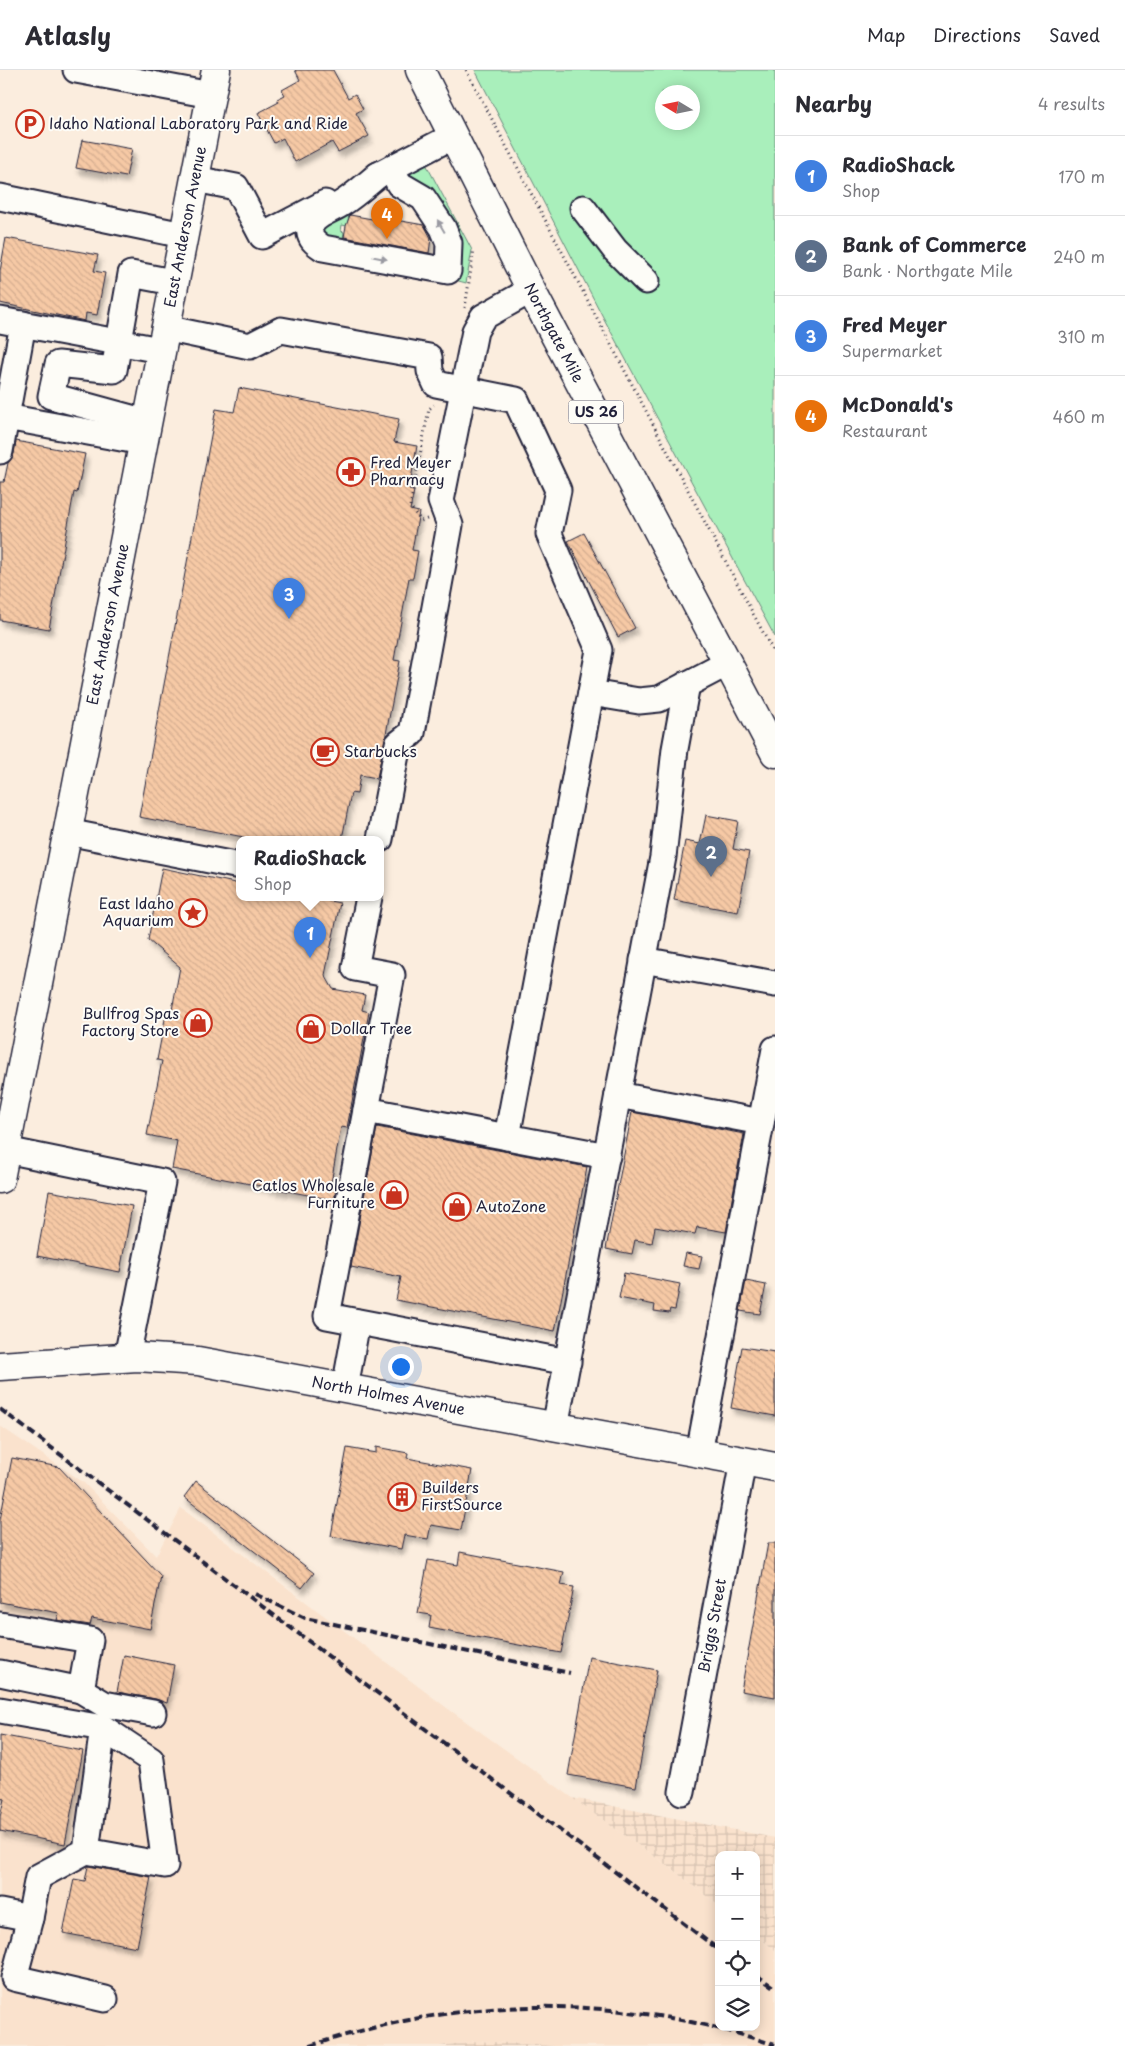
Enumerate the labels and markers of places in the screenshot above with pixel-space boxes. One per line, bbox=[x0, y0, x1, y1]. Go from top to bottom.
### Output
parking icon: Idaho National Laboratory Park and Ride bbox=[15, 109, 45, 139]
place label: Idaho National Laboratory Park and Ride bbox=[49, 111, 348, 134]
pin: 4 bbox=[371, 198, 403, 239]
place label: Fred Meyer Pharmacy bbox=[370, 450, 451, 490]
pharmacy icon: Fred Meyer Pharmacy bbox=[336, 457, 366, 487]
pin: 3 bbox=[273, 578, 305, 619]
cafe icon: Starbucks bbox=[310, 737, 340, 767]
place label: Starbucks bbox=[344, 739, 417, 762]
pin: 2 bbox=[695, 836, 727, 877]
place label: East Idaho Aquarium bbox=[99, 891, 174, 931]
place icon: East Idaho Aquarium bbox=[178, 898, 208, 928]
pin: 1 bbox=[294, 917, 326, 958]
place label: Bullfrog Spas Factory Store bbox=[81, 1001, 179, 1041]
shop icon: Bullfrog Spas Factory Store bbox=[183, 1008, 213, 1038]
shop icon: Dollar Tree bbox=[296, 1014, 326, 1044]
place label: Dollar Tree bbox=[330, 1016, 412, 1039]
place label: Catlos Wholesale Furniture bbox=[252, 1173, 375, 1213]
shop icon: Catlos Wholesale Furniture bbox=[379, 1180, 409, 1210]
shop icon: AutoZone bbox=[442, 1192, 472, 1222]
place label: AutoZone bbox=[476, 1194, 546, 1217]
place label: Builders FirstSource bbox=[421, 1475, 502, 1515]
building icon: Builders FirstSource bbox=[387, 1482, 417, 1512]

